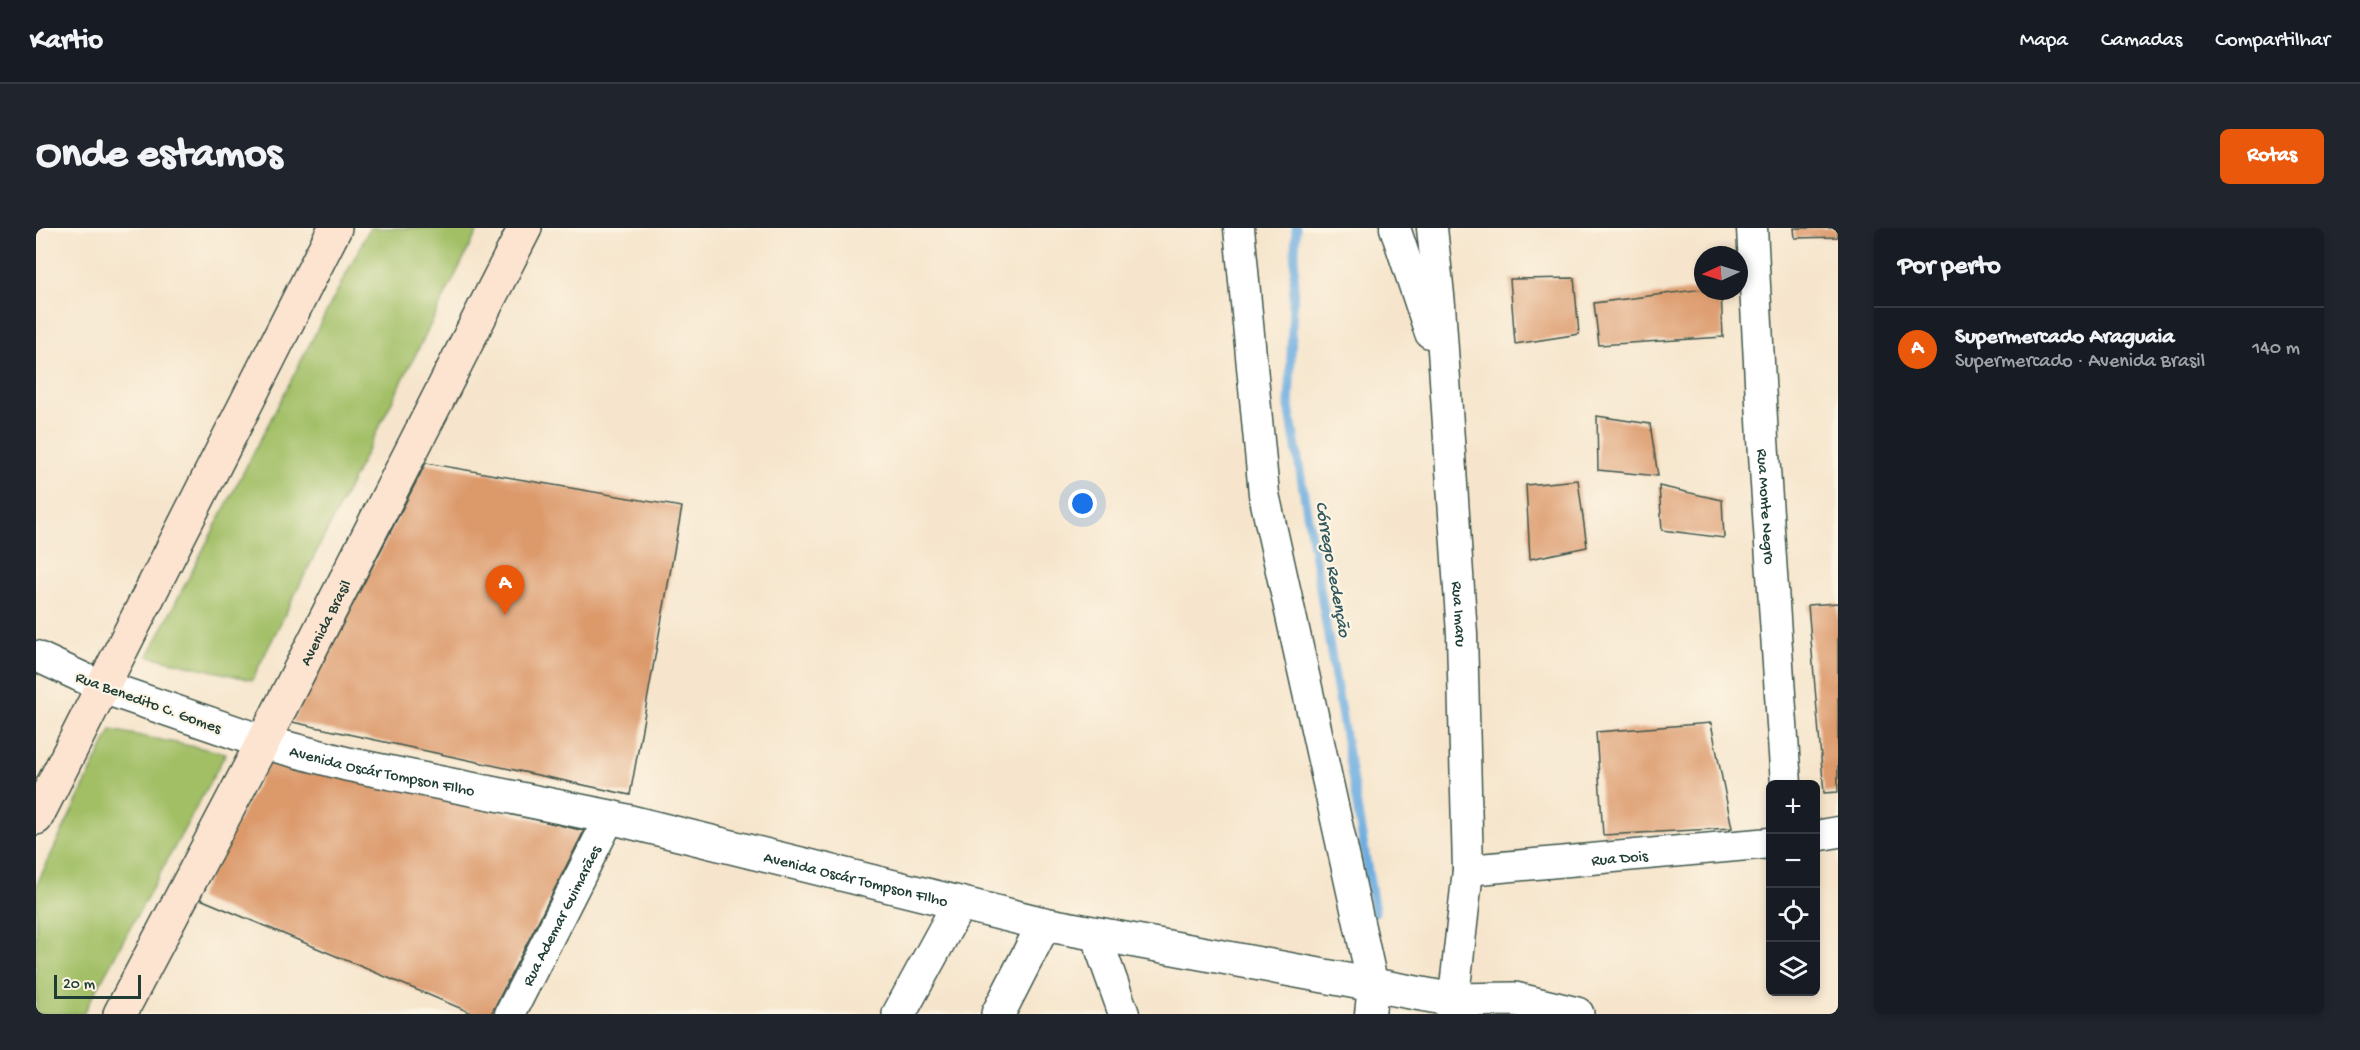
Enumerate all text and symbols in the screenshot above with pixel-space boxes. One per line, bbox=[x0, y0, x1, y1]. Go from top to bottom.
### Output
text: Kartio bbox=[30, 25, 103, 58]
text: Mapa bbox=[2020, 29, 2068, 54]
text: Camadas bbox=[2101, 29, 2182, 54]
text: Compartilhar bbox=[2215, 29, 2330, 54]
button: Rotas bbox=[2220, 129, 2324, 184]
text: Onde estamos bbox=[36, 132, 282, 181]
north arrow bbox=[1694, 246, 1748, 300]
text: Por perto bbox=[1898, 252, 2001, 283]
text: Supermercado Araguaia bbox=[1955, 325, 2174, 351]
text: A bbox=[1912, 338, 1923, 361]
text: 140 m bbox=[2252, 338, 2300, 361]
text: Supermercado · Avenida Brasil bbox=[1955, 351, 2205, 374]
street label: Rua Monte Negro bbox=[1751, 448, 1777, 565]
your location bbox=[1068, 489, 1097, 518]
water label: Córrego Redenção bbox=[1309, 500, 1354, 640]
pin: A bbox=[486, 566, 524, 615]
street label: Avenida Brasil bbox=[298, 578, 357, 670]
street label: Rua Imaru bbox=[1445, 581, 1468, 648]
street label: Rua Benedito C. Gomes bbox=[72, 669, 224, 740]
street label: Avenida Oscár Tompson FIlho bbox=[287, 743, 476, 803]
map controls bbox=[1766, 780, 1820, 996]
button: + bbox=[1766, 780, 1820, 834]
button: − bbox=[1766, 834, 1820, 888]
street label: Rua Ademar Guimarães bbox=[520, 842, 608, 990]
street label: Rua Dois bbox=[1591, 848, 1650, 872]
street label: Avenida Oscár Tompson FIlho bbox=[761, 849, 950, 913]
button: locate bbox=[1766, 888, 1820, 942]
button: layers bbox=[1766, 942, 1820, 996]
scale bar bbox=[54, 972, 141, 1000]
text: 20 m bbox=[63, 976, 95, 995]

